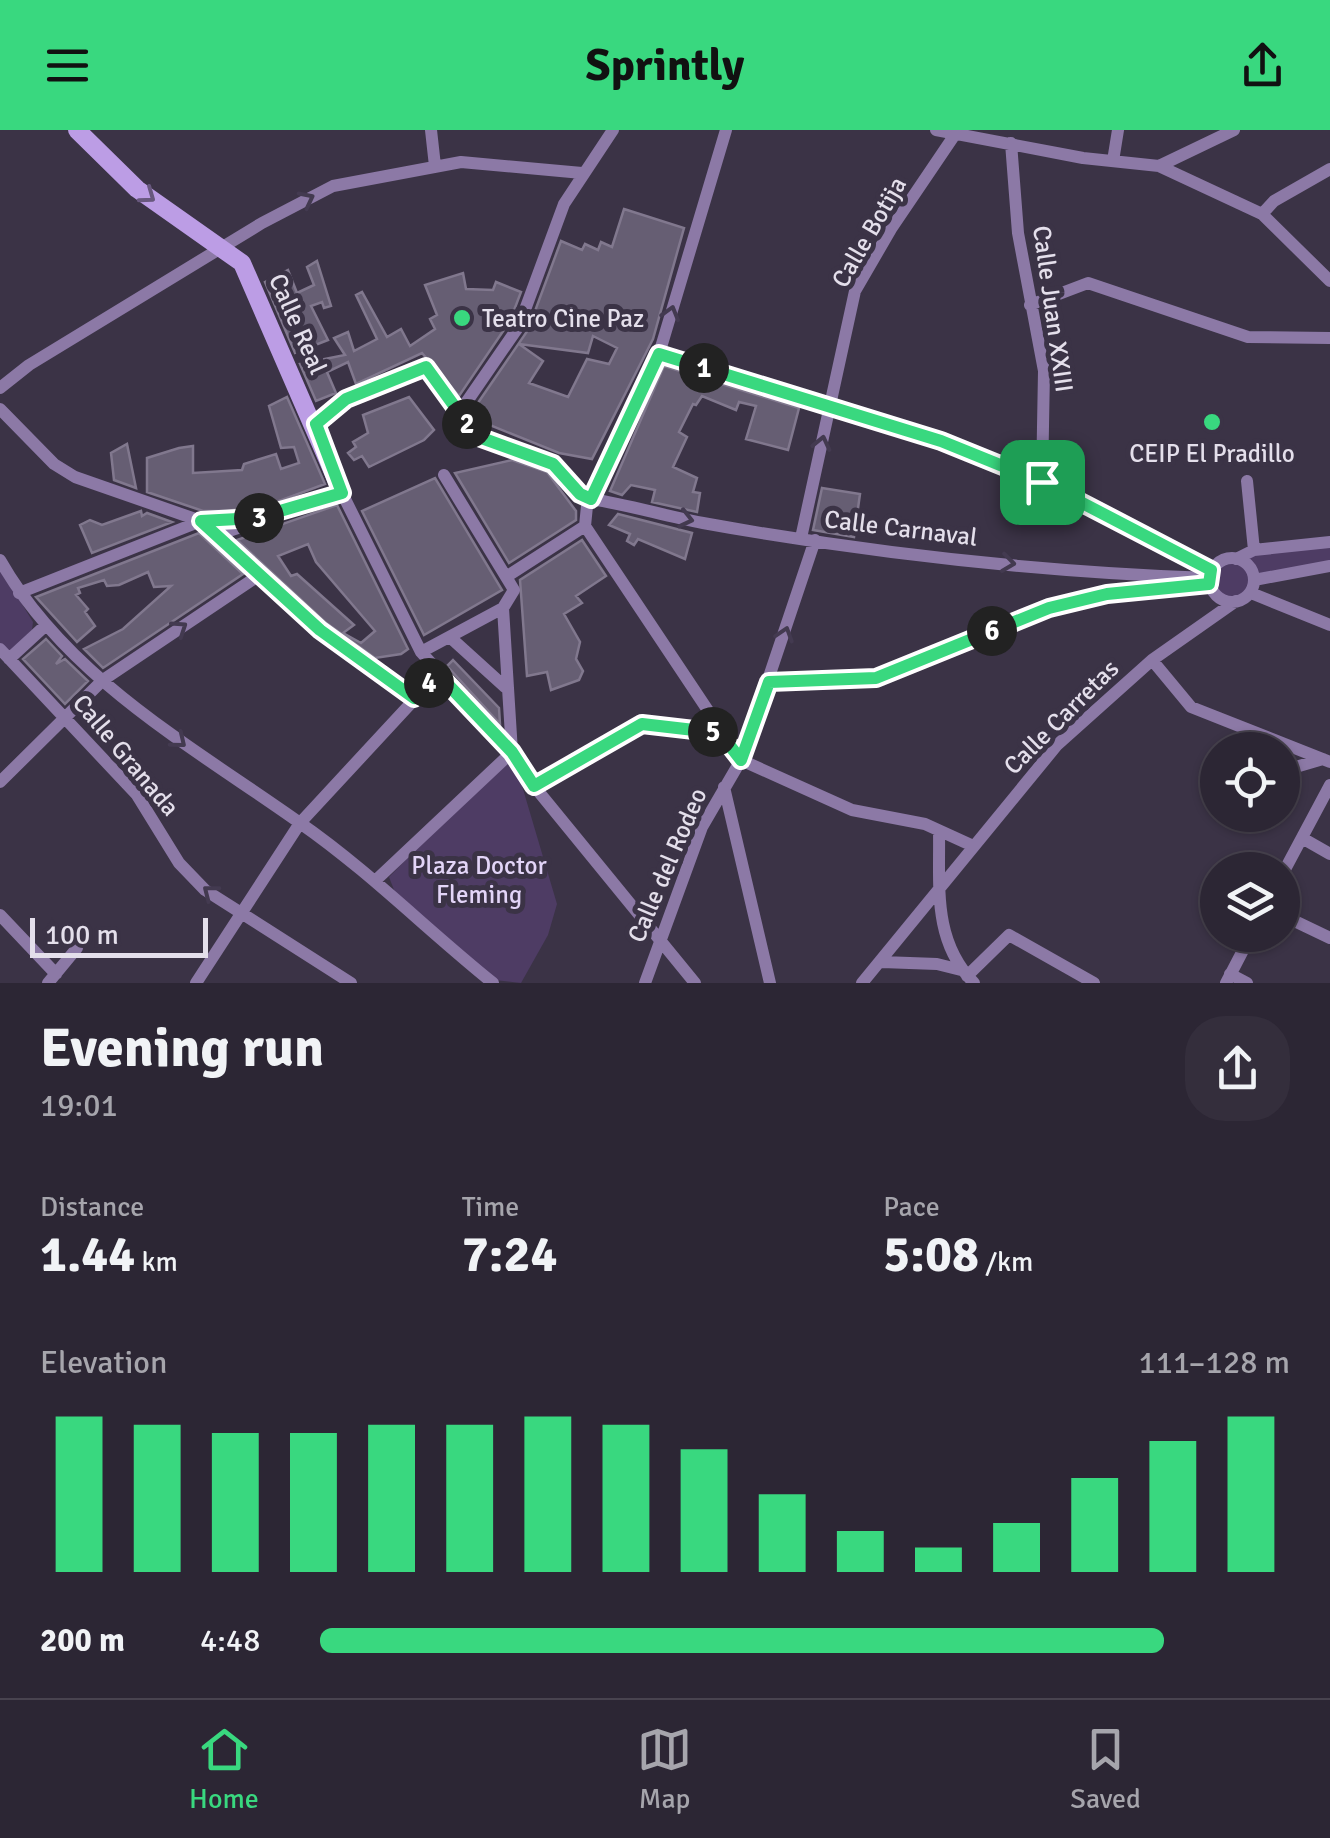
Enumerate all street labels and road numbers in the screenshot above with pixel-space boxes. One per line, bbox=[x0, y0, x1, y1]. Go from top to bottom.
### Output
street label: Calle Botija bbox=[825, 171, 913, 293]
street label: Calle Juan XXIII bbox=[1026, 224, 1080, 394]
street label: Calle Real bbox=[262, 269, 334, 379]
street label: Calle Carnaval bbox=[823, 503, 979, 553]
street label: Calle Carretas bbox=[997, 653, 1125, 781]
street label: Calle Granada bbox=[66, 688, 186, 822]
street label: Calle del Rodeo bbox=[621, 783, 713, 947]

